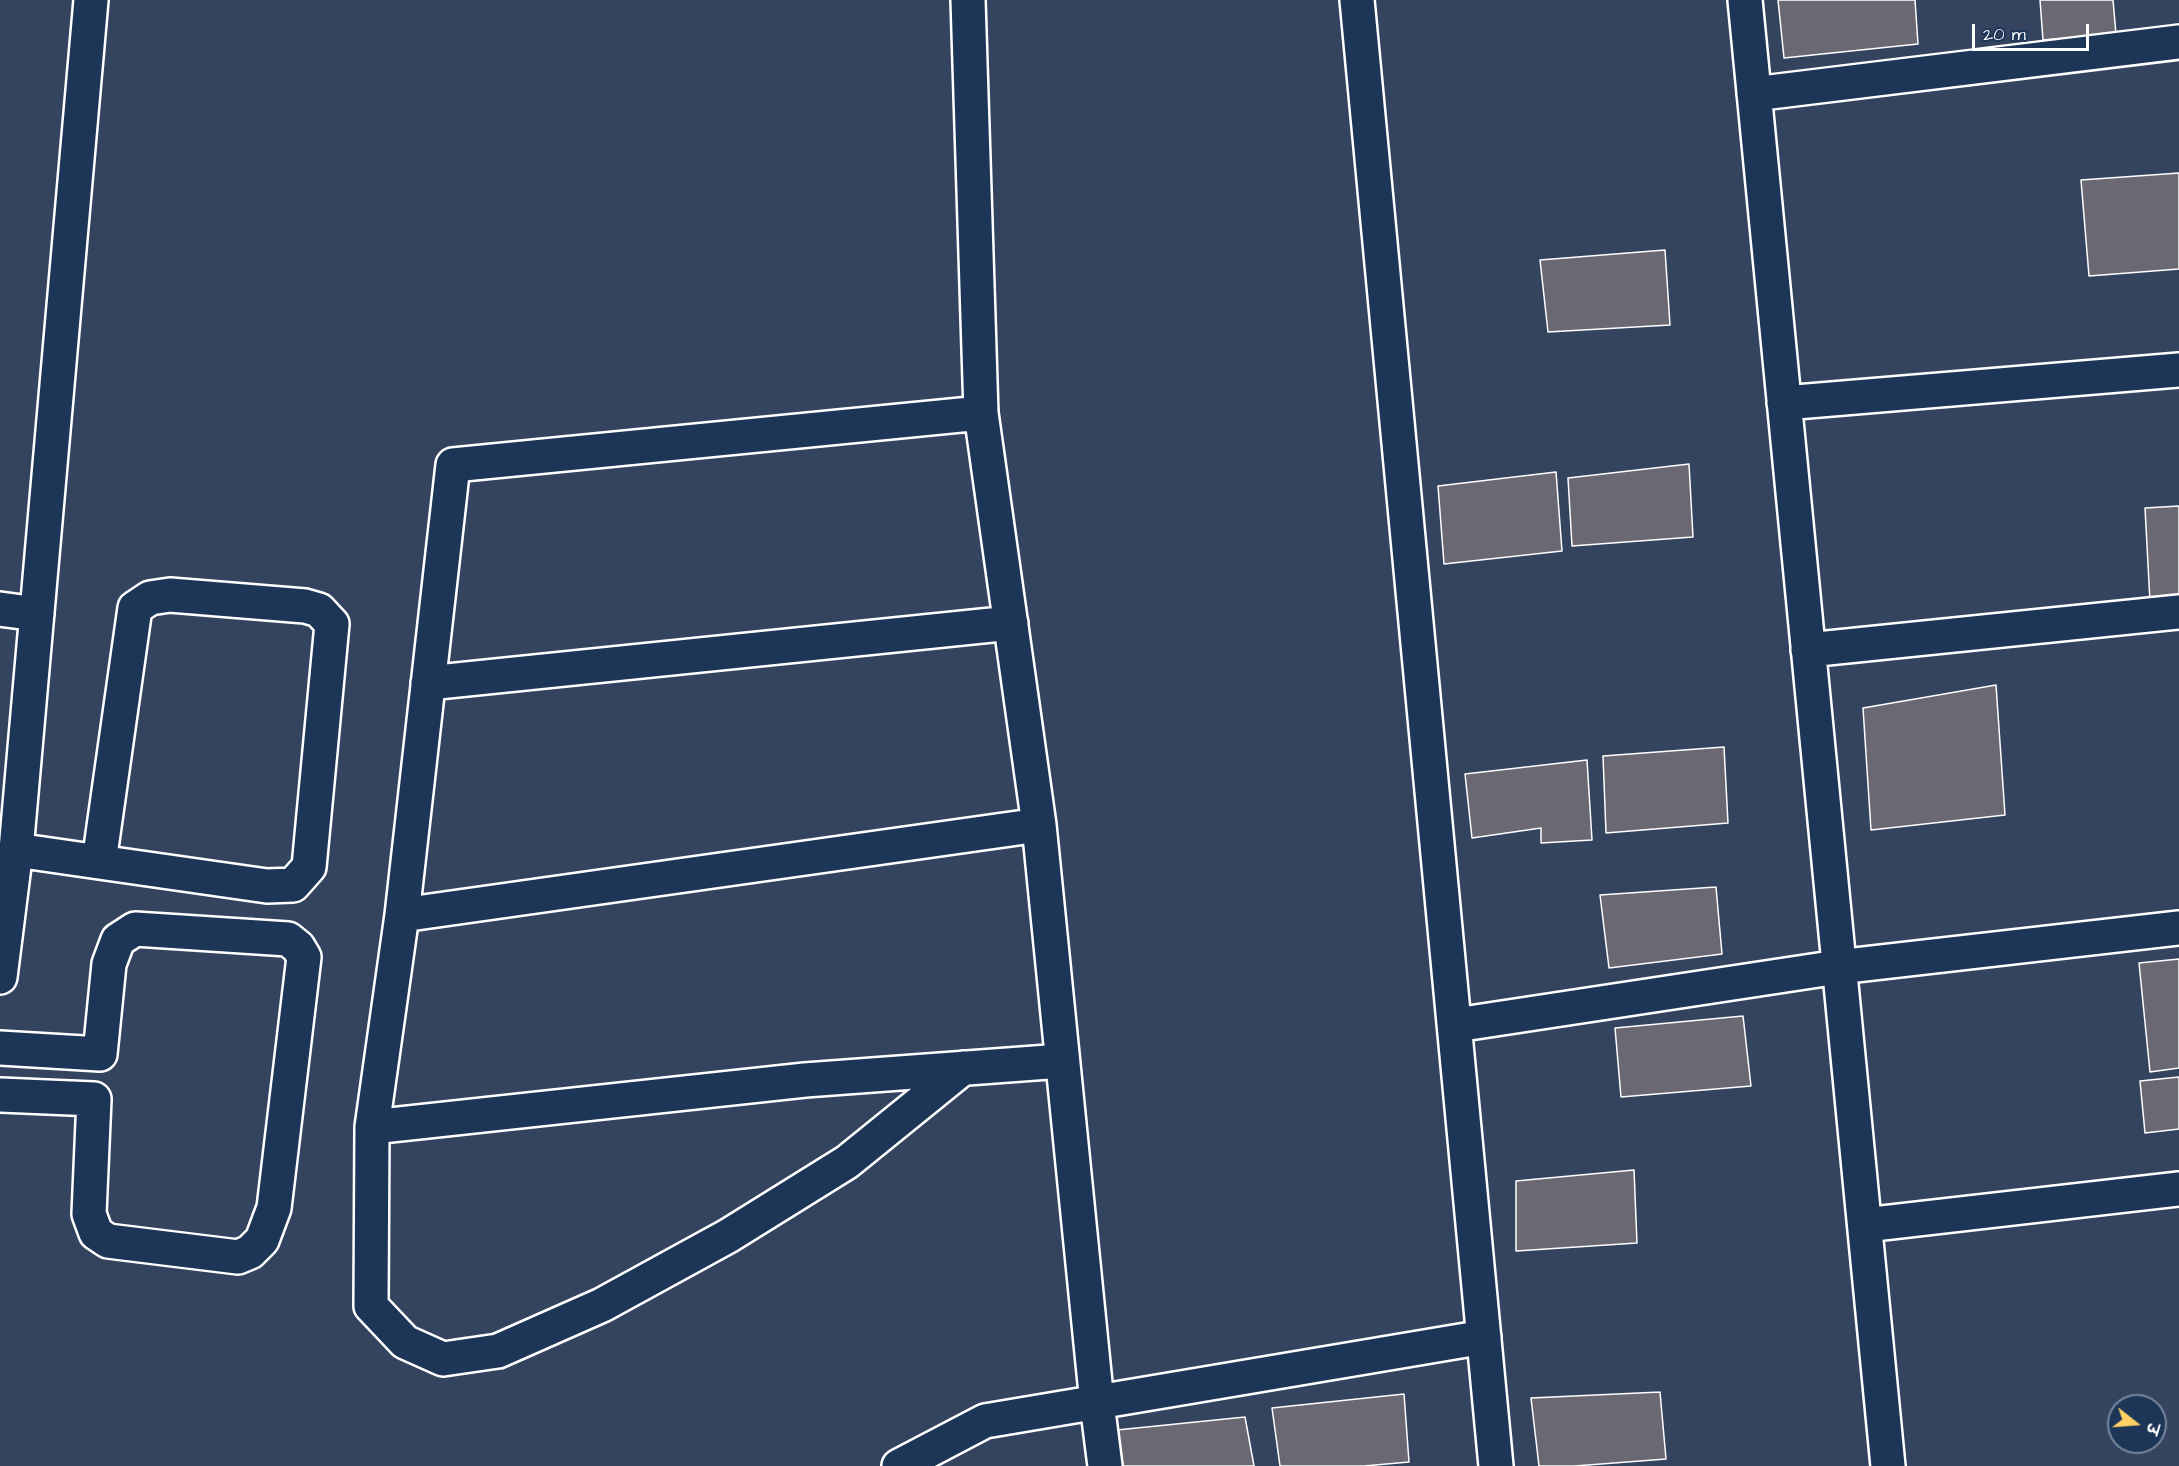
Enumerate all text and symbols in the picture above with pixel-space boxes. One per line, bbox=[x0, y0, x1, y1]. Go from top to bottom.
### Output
scale bar bbox=[1975, 12, 2092, 50]
text: 20 m bbox=[1983, 22, 2026, 47]
north arrow bbox=[2107, 1394, 2167, 1454]
text: उ bbox=[2140, 1420, 2164, 1437]

